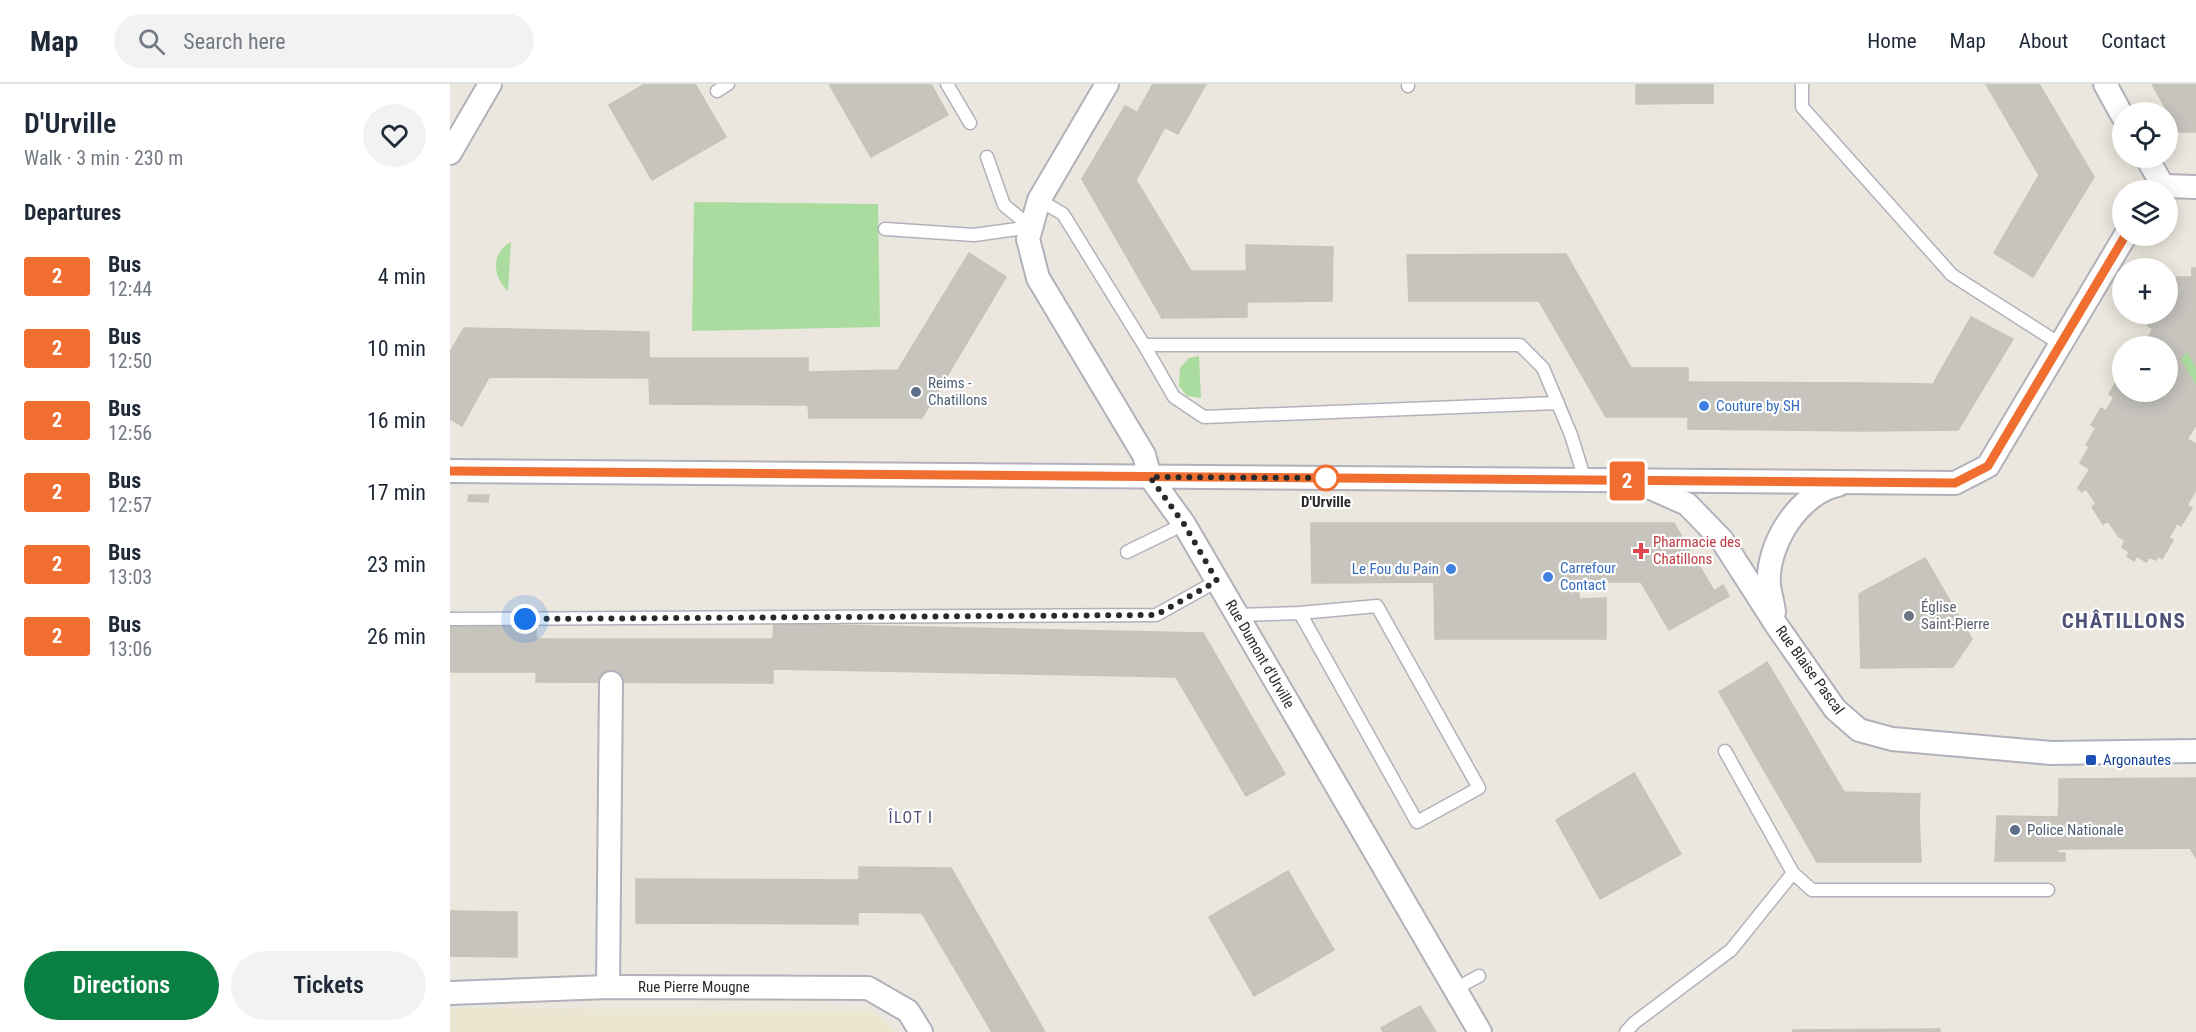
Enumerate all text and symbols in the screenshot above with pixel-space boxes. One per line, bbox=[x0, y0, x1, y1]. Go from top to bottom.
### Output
search box bbox=[114, 14, 534, 68]
text: Map bbox=[30, 25, 78, 58]
icon: search bbox=[135, 25, 168, 58]
text: Search here bbox=[183, 29, 286, 54]
text: Home bbox=[1867, 29, 1917, 53]
text: Map bbox=[1950, 29, 1986, 53]
text: About bbox=[2019, 29, 2068, 53]
text: Contact bbox=[2101, 29, 2166, 53]
map controls bbox=[2112, 102, 2178, 402]
button: locate bbox=[2112, 102, 2178, 168]
button: heart bbox=[363, 104, 426, 167]
text: D'Urville bbox=[24, 107, 116, 140]
text: Walk · 3 min · 230 m bbox=[24, 146, 183, 170]
button: layers bbox=[2112, 180, 2178, 246]
text: Departures bbox=[24, 200, 121, 225]
text: Bus bbox=[108, 252, 141, 277]
button: + bbox=[2112, 258, 2178, 324]
text: 2 bbox=[52, 264, 62, 288]
text: 4 min bbox=[378, 264, 426, 289]
text: 12:44 bbox=[108, 277, 152, 301]
text: Bus bbox=[108, 324, 141, 349]
text: 2 bbox=[52, 336, 62, 360]
text: 10 min bbox=[367, 336, 426, 361]
button: − bbox=[2112, 336, 2178, 402]
text: 12:50 bbox=[108, 349, 152, 373]
place label: Reims - Chatillons bbox=[928, 374, 987, 409]
marker: Reims - Chatillons bbox=[909, 385, 923, 399]
text: Bus bbox=[108, 396, 141, 421]
place label: Couture by SH bbox=[1716, 397, 1800, 415]
marker: Couture by SH bbox=[1697, 399, 1711, 413]
text: 2 bbox=[52, 408, 62, 432]
text: 16 min bbox=[367, 408, 426, 433]
text: 12:56 bbox=[108, 421, 152, 445]
line badge: 2 bbox=[1608, 462, 1646, 500]
marker: D'Urville bbox=[1313, 465, 1339, 491]
text: Bus bbox=[108, 468, 141, 493]
text: 2 bbox=[1622, 469, 1632, 493]
text: 2 bbox=[52, 480, 62, 504]
text: 17 min bbox=[367, 480, 426, 505]
text: 12:57 bbox=[108, 493, 152, 517]
place label: D'Urville bbox=[1301, 493, 1351, 511]
place label: Pharmacie des Chatillons bbox=[1653, 533, 1741, 568]
text: Bus bbox=[108, 540, 141, 565]
marker: Pharmacie des Chatillons bbox=[1634, 544, 1648, 558]
text: 2 bbox=[52, 552, 62, 576]
text: 23 min bbox=[367, 552, 426, 577]
place label: Carrefour Contact bbox=[1560, 559, 1616, 594]
place label: Le Fou du Pain bbox=[1352, 560, 1439, 578]
marker: Le Fou du Pain bbox=[1444, 562, 1458, 576]
text: 13:03 bbox=[108, 565, 152, 589]
marker: Carrefour Contact bbox=[1541, 570, 1555, 584]
street label: Rue Dumont d'Urville bbox=[1222, 596, 1298, 712]
place label: Église Saint-Pierre bbox=[1921, 598, 1990, 633]
your location bbox=[510, 604, 540, 634]
marker: Église Saint-Pierre bbox=[1902, 609, 1916, 623]
district label: CHÂTILLONS bbox=[2062, 609, 2186, 633]
text: Bus bbox=[108, 612, 141, 637]
street label: Rue Blaise Pascal bbox=[1772, 622, 1848, 718]
text: 2 bbox=[52, 624, 62, 648]
text: 26 min bbox=[367, 624, 426, 649]
text: 13:06 bbox=[108, 637, 152, 661]
place label: Argonautes bbox=[2103, 751, 2171, 769]
marker: Argonautes bbox=[2084, 753, 2098, 767]
district label: ÎLOT I bbox=[887, 808, 934, 827]
place label: Police Nationale bbox=[2027, 821, 2124, 839]
marker: Police Nationale bbox=[2008, 823, 2022, 837]
button: Directions bbox=[24, 951, 219, 1020]
button: Tickets bbox=[231, 951, 426, 1020]
street label: Rue Pierre Mougne bbox=[638, 978, 750, 996]

